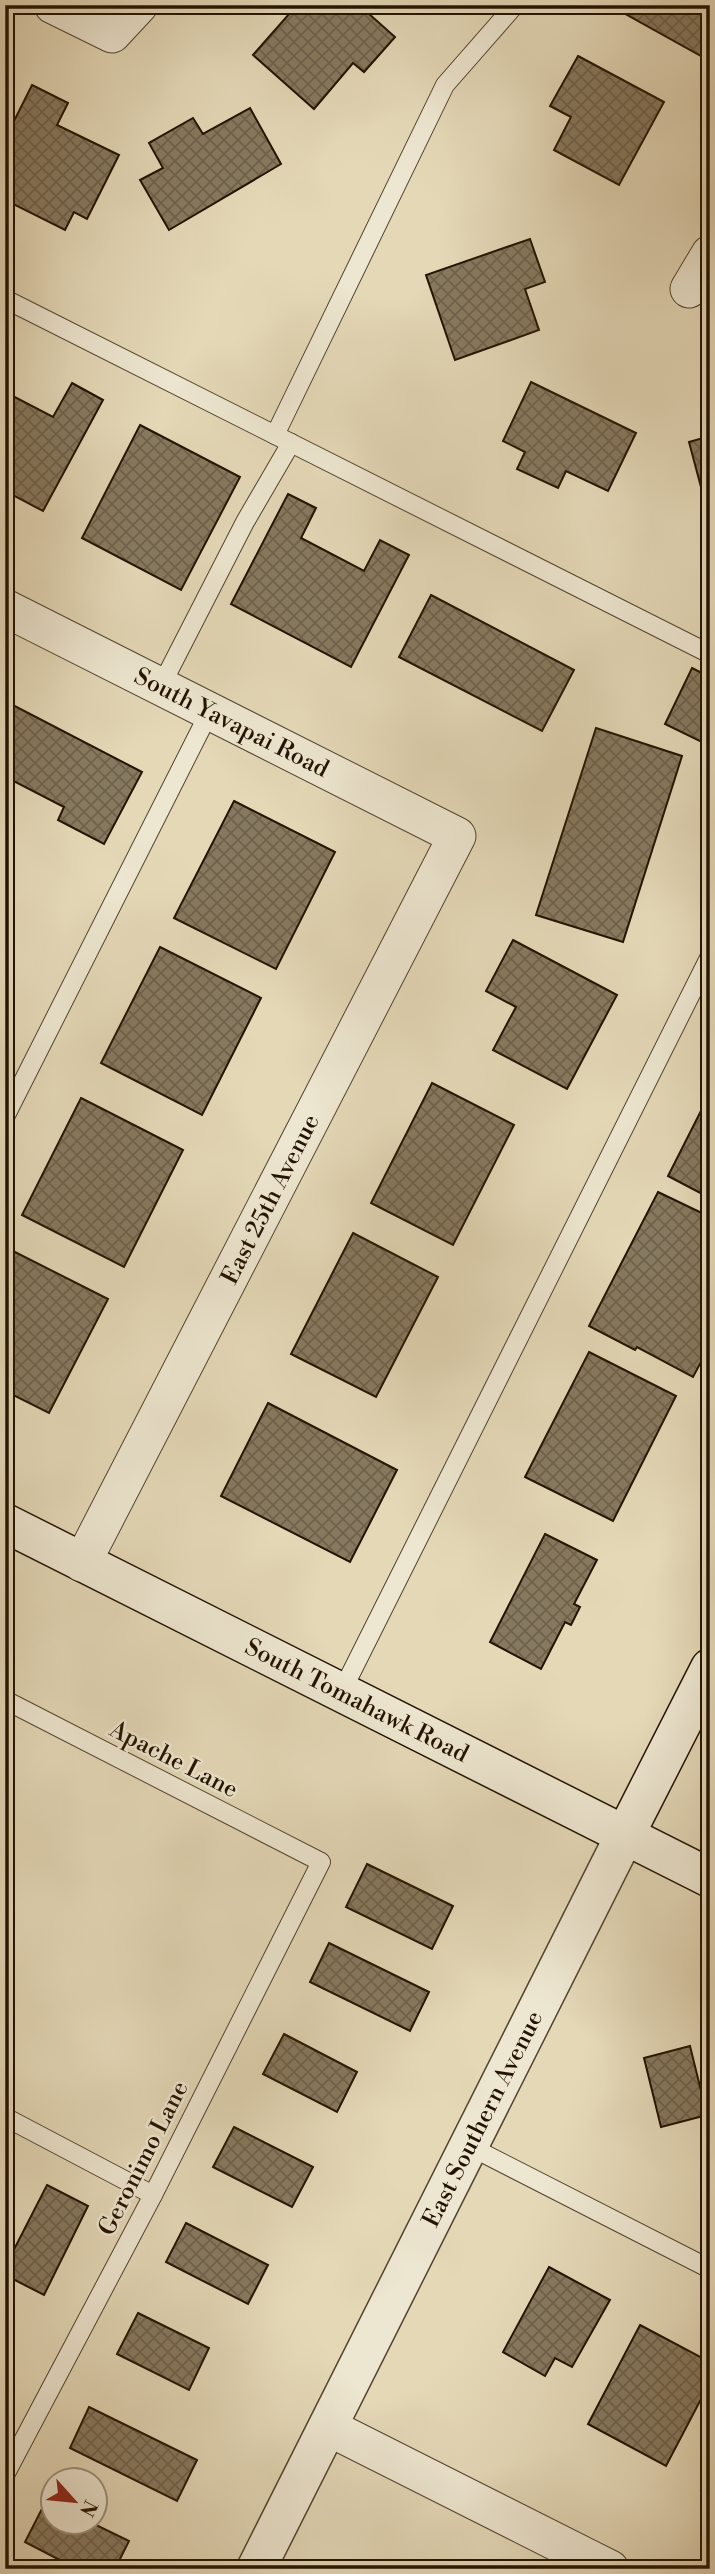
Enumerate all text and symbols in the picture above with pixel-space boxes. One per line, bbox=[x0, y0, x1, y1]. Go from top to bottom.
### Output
street label: South Yavapai Road bbox=[129, 662, 334, 785]
street label: East 25th Avenue bbox=[215, 1109, 327, 1290]
street label: South Tomahawk Road bbox=[240, 1632, 474, 1770]
street label: Apache Lane bbox=[103, 1714, 243, 1805]
street label: East Southern Avenue bbox=[416, 2006, 550, 2232]
street label: Geronimo Lane bbox=[92, 2076, 196, 2241]
north arrow bbox=[38, 2466, 108, 2536]
text: N bbox=[74, 2496, 102, 2520]

